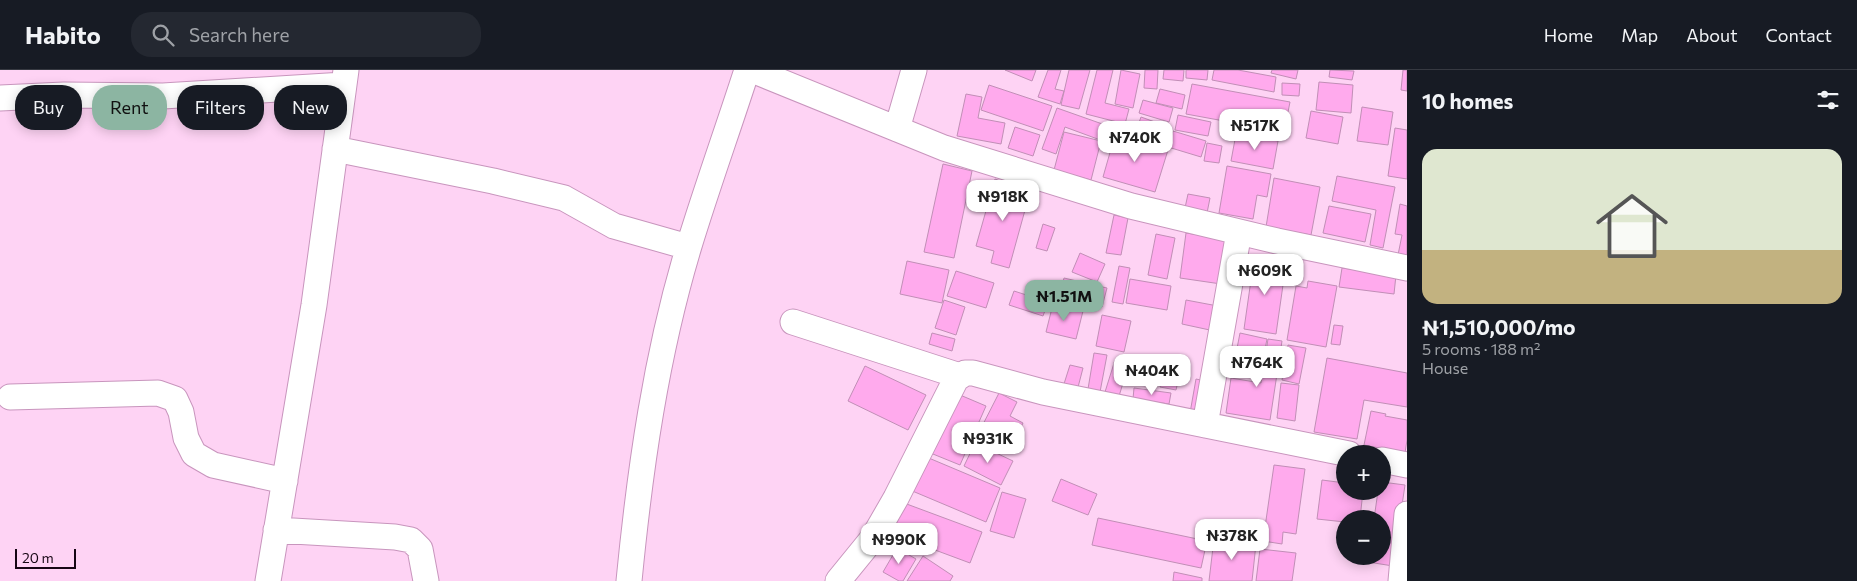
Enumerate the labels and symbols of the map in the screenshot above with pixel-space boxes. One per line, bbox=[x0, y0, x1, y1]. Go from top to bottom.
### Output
pin: ₦517K bbox=[1220, 108, 1290, 151]
pin: ₦740K bbox=[1100, 121, 1170, 163]
pin: ₦918K bbox=[968, 180, 1038, 222]
pin: ₦609K bbox=[1230, 254, 1300, 296]
pin: ₦1.51M bbox=[1023, 280, 1105, 322]
pin: ₦764K bbox=[1222, 346, 1292, 388]
pin: ₦404K bbox=[1117, 354, 1187, 396]
pin: ₦931K bbox=[953, 422, 1023, 464]
pin: ₦378K bbox=[1197, 518, 1267, 561]
pin: ₦990K bbox=[864, 522, 934, 565]
scale bar bbox=[15, 546, 76, 569]

